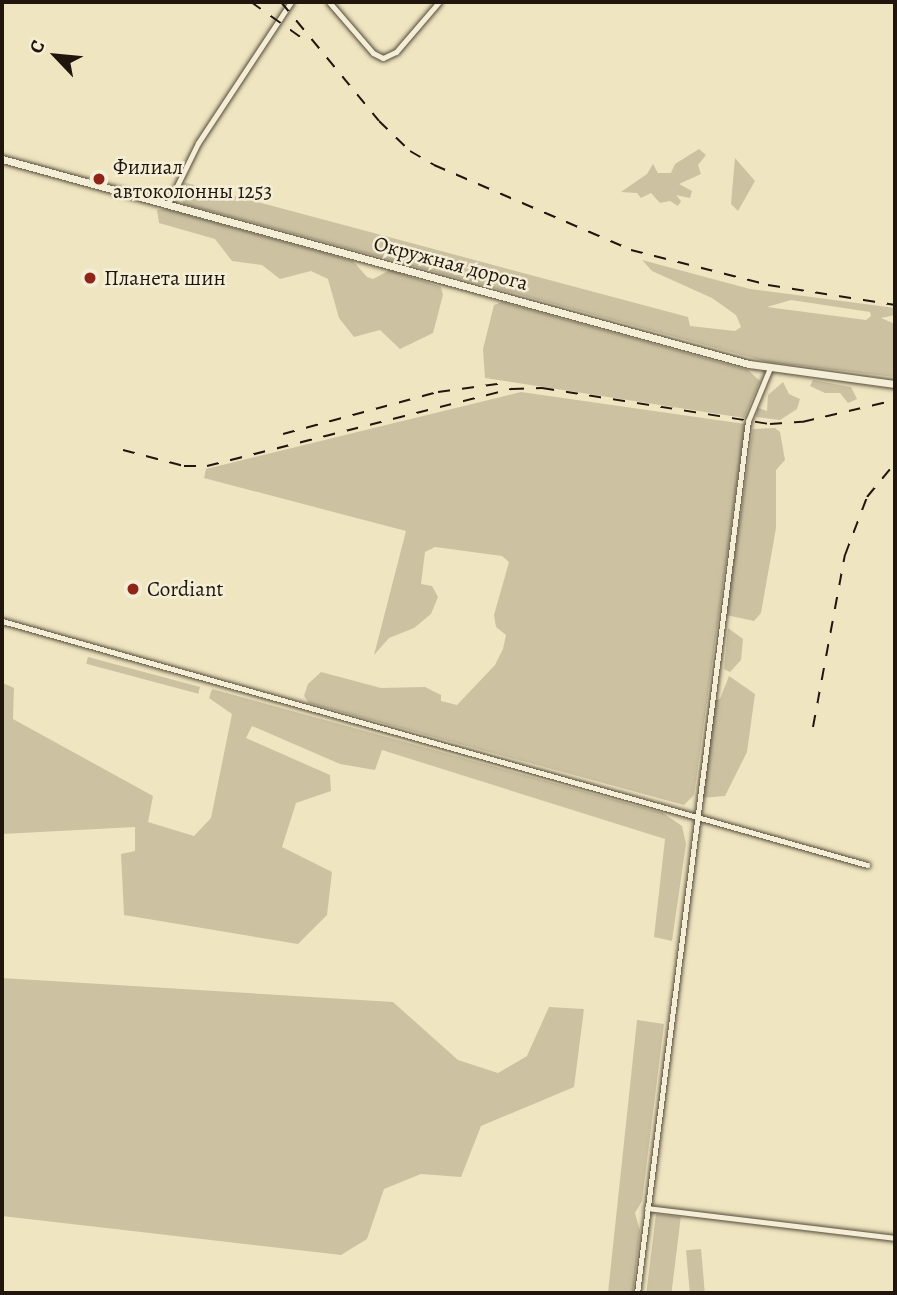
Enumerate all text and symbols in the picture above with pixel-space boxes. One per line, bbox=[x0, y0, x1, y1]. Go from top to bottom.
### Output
north arrow bbox=[21, 21, 91, 91]
text: С bbox=[23, 36, 51, 58]
place label: Филиал автоколонны 1253 bbox=[113, 154, 272, 204]
marker: Филиал автоколонны 1253 bbox=[91, 171, 107, 187]
street label: Окружная дорога bbox=[371, 230, 531, 296]
place label: Планета шин bbox=[104, 265, 226, 291]
marker: Планета шин bbox=[82, 270, 98, 286]
place label: Cordiant bbox=[147, 576, 223, 602]
marker: Cordiant bbox=[125, 581, 141, 597]

